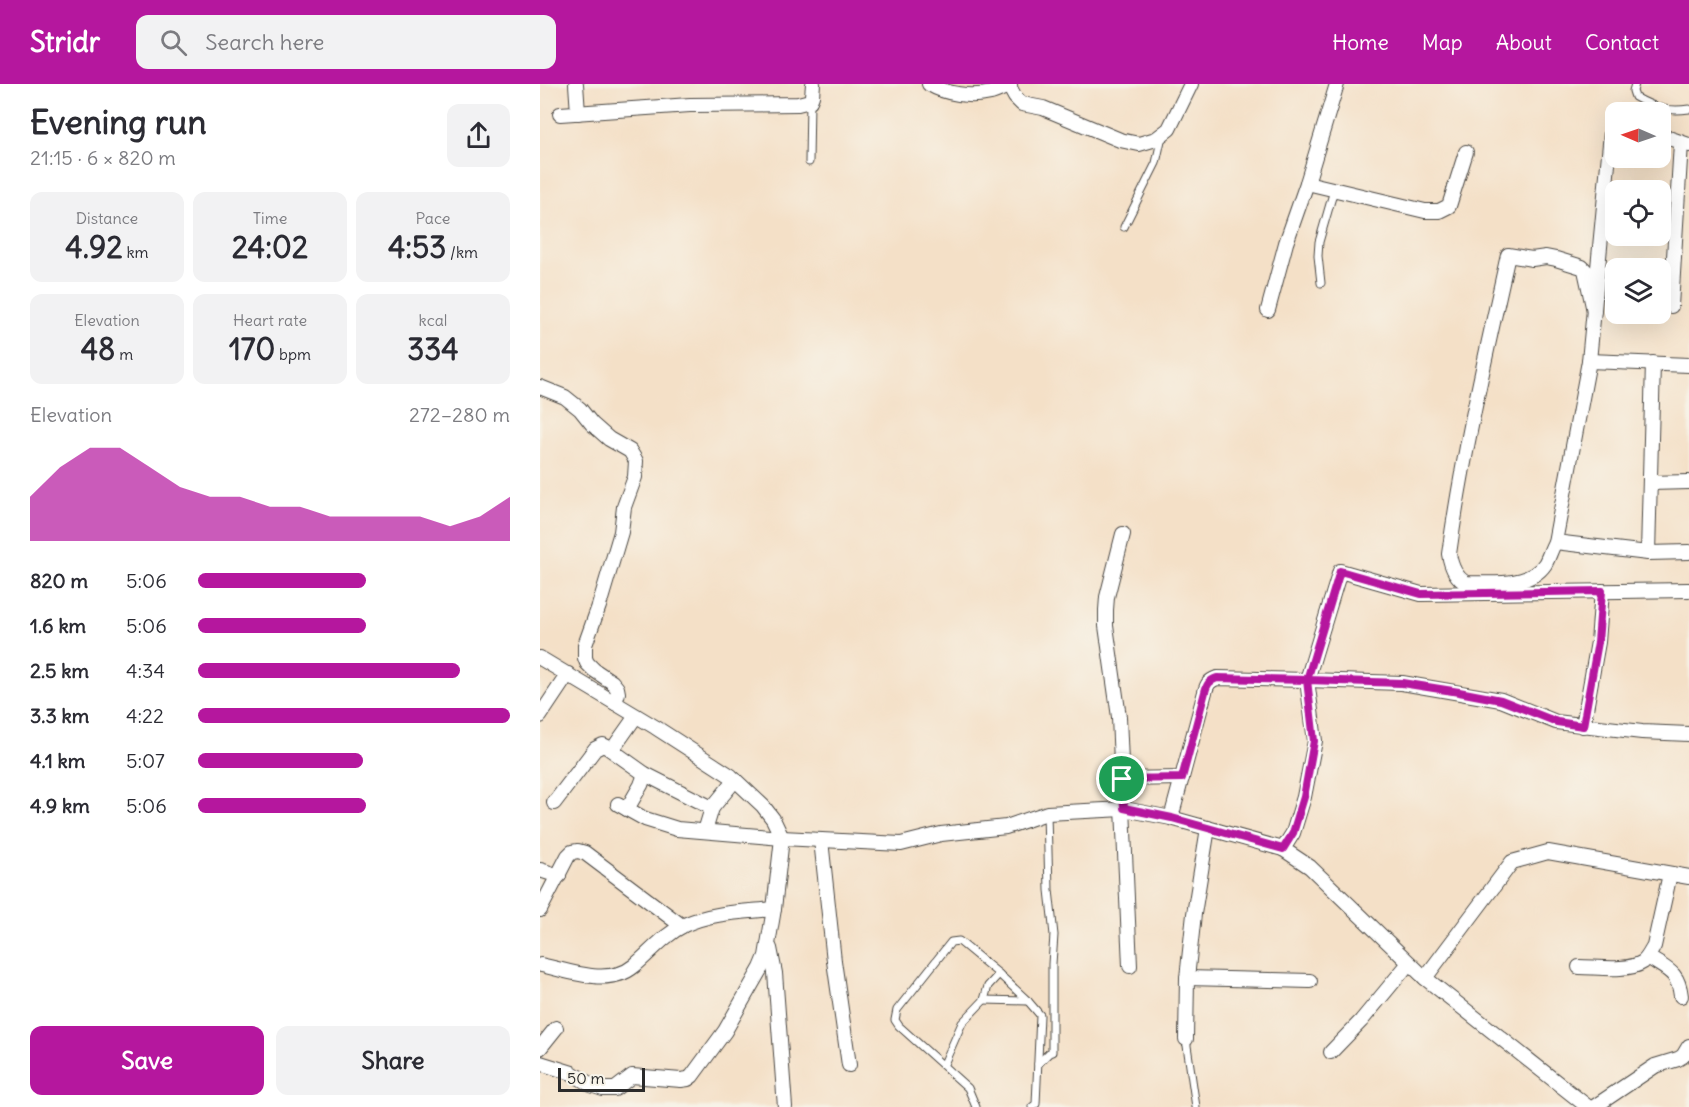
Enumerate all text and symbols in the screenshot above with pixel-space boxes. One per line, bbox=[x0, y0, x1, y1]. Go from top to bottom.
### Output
search box bbox=[136, 15, 556, 69]
text: Stridr bbox=[30, 24, 100, 60]
icon: search bbox=[157, 26, 190, 59]
text: Search here bbox=[205, 28, 324, 56]
text: Home bbox=[1332, 29, 1389, 56]
text: Map bbox=[1422, 29, 1463, 56]
text: About bbox=[1496, 29, 1552, 56]
text: Contact bbox=[1585, 29, 1659, 56]
text: Evening run bbox=[30, 101, 206, 143]
north arrow bbox=[1605, 102, 1671, 168]
map controls bbox=[1605, 102, 1671, 324]
button: share bbox=[447, 104, 510, 167]
text: 21:15 · 6 × 820 m bbox=[30, 145, 176, 170]
button: locate bbox=[1605, 180, 1671, 246]
text: Distance bbox=[76, 208, 138, 228]
text: Time bbox=[253, 208, 287, 228]
text: Pace bbox=[416, 208, 450, 228]
text: 4.92 bbox=[65, 228, 123, 266]
text: 24:02 bbox=[232, 228, 308, 266]
text: 4:53 bbox=[388, 228, 446, 266]
text: km bbox=[123, 242, 149, 262]
text: /km bbox=[446, 242, 478, 262]
button: layers bbox=[1605, 258, 1671, 324]
text: Elevation bbox=[74, 310, 140, 330]
text: Heart rate bbox=[233, 310, 307, 330]
text: kcal bbox=[419, 310, 447, 330]
text: 48 bbox=[81, 330, 115, 368]
text: 170 bbox=[229, 330, 275, 368]
text: 334 bbox=[407, 330, 459, 368]
text: m bbox=[115, 344, 133, 364]
text: bpm bbox=[275, 344, 311, 364]
text: Elevation bbox=[30, 402, 112, 427]
text: 272–280 m bbox=[409, 402, 510, 427]
text: 820 m bbox=[30, 568, 88, 593]
text: 5:06 bbox=[126, 568, 167, 593]
text: 1.6 km bbox=[30, 613, 86, 638]
text: 5:06 bbox=[126, 613, 167, 638]
text: 2.5 km bbox=[30, 658, 89, 683]
text: 4:34 bbox=[126, 658, 165, 683]
text: 3.3 km bbox=[30, 703, 89, 728]
text: 4:22 bbox=[126, 703, 164, 728]
text: 4.1 km bbox=[30, 748, 85, 773]
text: 5:07 bbox=[126, 748, 165, 773]
pin bbox=[1096, 753, 1147, 804]
icon: arrive bbox=[1105, 762, 1138, 795]
text: 4.9 km bbox=[30, 793, 90, 818]
text: 5:06 bbox=[126, 793, 167, 818]
button: Save bbox=[30, 1026, 264, 1095]
button: Share bbox=[276, 1026, 510, 1095]
scale bar bbox=[558, 1065, 645, 1092]
text: 50 m bbox=[567, 1068, 605, 1088]

